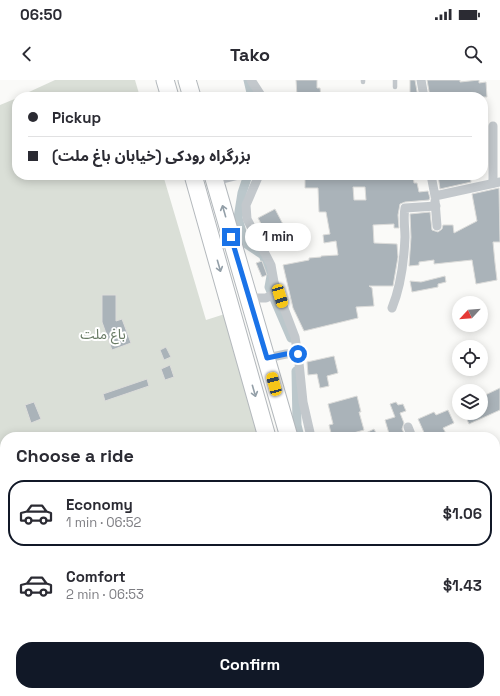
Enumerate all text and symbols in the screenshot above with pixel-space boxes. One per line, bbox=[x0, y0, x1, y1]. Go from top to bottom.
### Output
text: 06:50 bbox=[20, 5, 62, 24]
icon: back bbox=[16, 43, 38, 65]
text: Tako bbox=[230, 43, 270, 66]
icon: search bbox=[462, 43, 484, 65]
text: Pickup bbox=[52, 108, 101, 127]
text: بزرگراه رودکی (خیابان باغ ملت) bbox=[52, 146, 251, 165]
one-way arrow bbox=[220, 205, 227, 218]
callout: 1 min bbox=[245, 223, 311, 251]
route end bbox=[222, 228, 240, 246]
text: 1 min bbox=[262, 228, 294, 245]
one-way arrow bbox=[216, 260, 223, 273]
car bbox=[271, 283, 289, 309]
north arrow bbox=[452, 296, 488, 332]
map controls bbox=[452, 296, 488, 420]
park label: باغ ملت bbox=[80, 325, 126, 345]
button: locate bbox=[452, 340, 488, 376]
route start bbox=[289, 345, 307, 363]
car bbox=[265, 371, 283, 397]
button: layers bbox=[452, 384, 488, 420]
one-way arrow bbox=[251, 385, 258, 398]
text: Choose a ride bbox=[16, 444, 134, 467]
icon: car bbox=[18, 495, 54, 531]
text: Economy bbox=[66, 495, 133, 514]
text: $1.06 bbox=[443, 504, 482, 523]
text: 1 min · 06:52 bbox=[66, 514, 141, 531]
icon: car bbox=[18, 567, 54, 603]
text: Comfort bbox=[66, 567, 126, 586]
text: $1.43 bbox=[443, 576, 482, 595]
text: 2 min · 06:53 bbox=[66, 586, 144, 603]
button: Confirm bbox=[16, 642, 484, 688]

